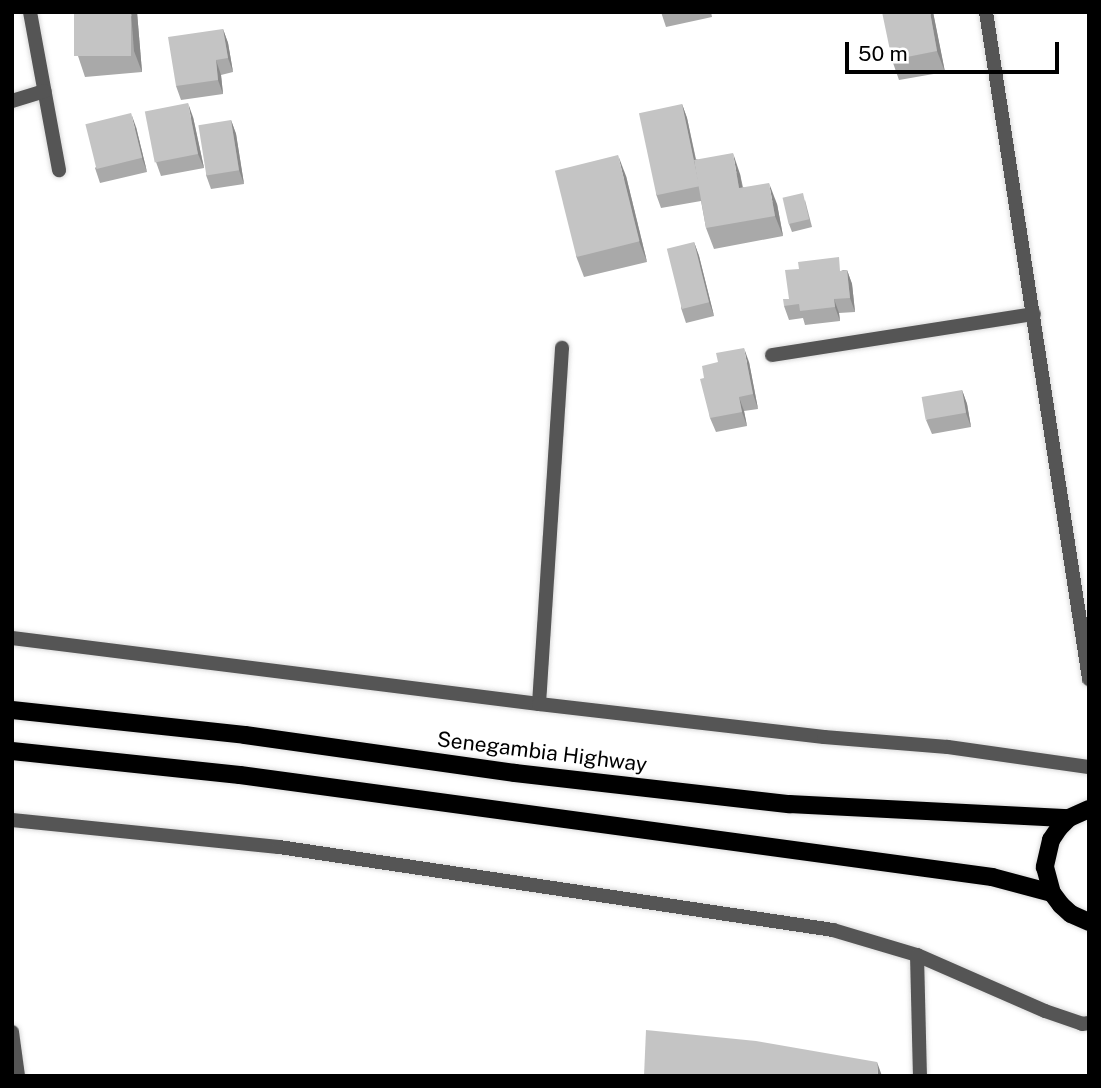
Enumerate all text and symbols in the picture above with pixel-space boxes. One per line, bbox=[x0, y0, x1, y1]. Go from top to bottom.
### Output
scale bar bbox=[849, 28, 1062, 72]
text: 50 m bbox=[858, 41, 908, 66]
street label: Senegambia Highway bbox=[435, 727, 649, 777]

